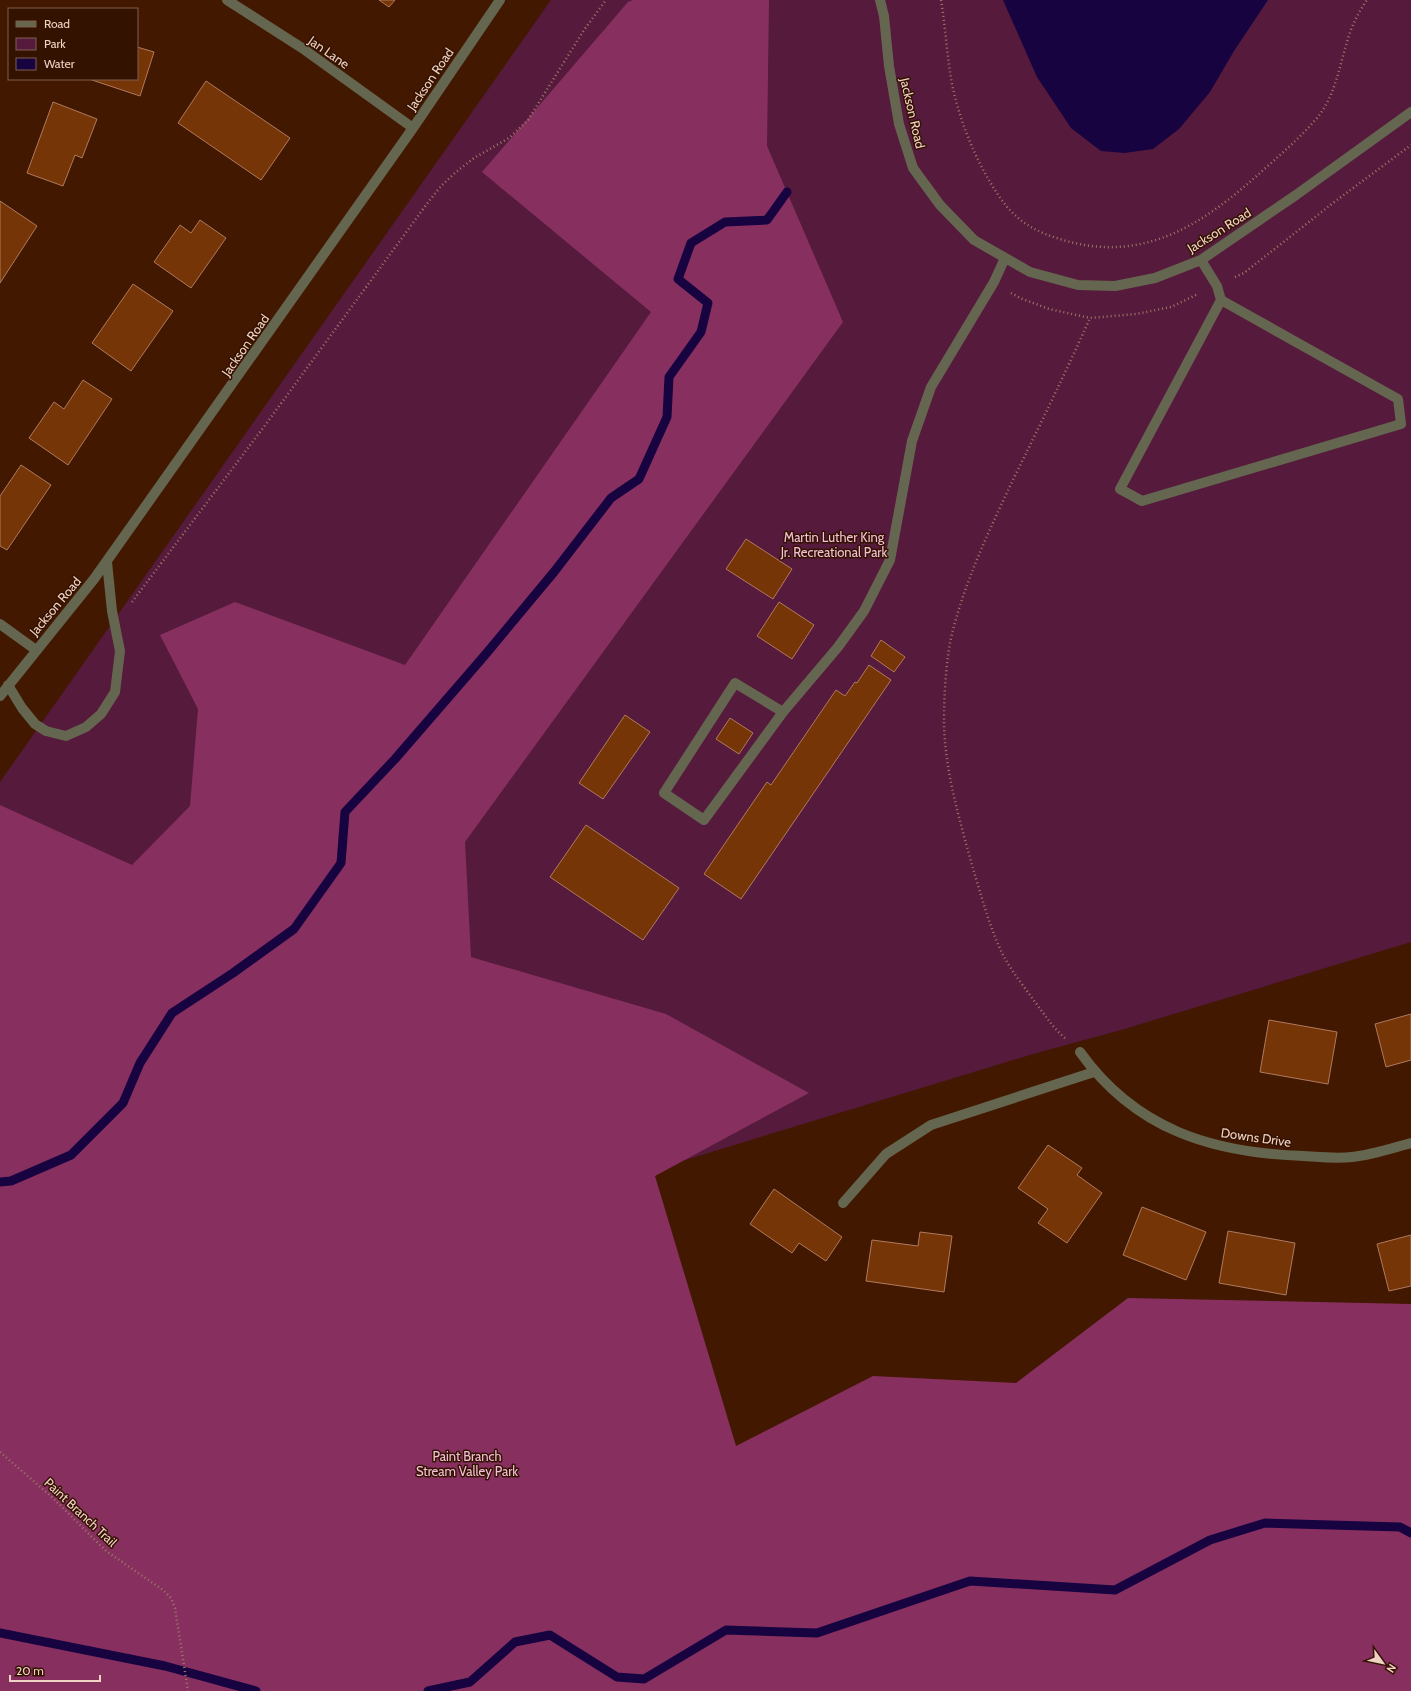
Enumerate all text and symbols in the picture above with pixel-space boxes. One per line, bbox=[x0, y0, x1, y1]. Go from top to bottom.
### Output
legend bbox=[8, 8, 138, 80]
text: Road bbox=[44, 16, 70, 31]
street label: Jan Lane bbox=[305, 32, 353, 72]
text: Park bbox=[44, 36, 66, 51]
street label: Jackson Road bbox=[403, 45, 457, 114]
text: Water bbox=[44, 56, 75, 71]
street label: Jackson Road bbox=[897, 75, 929, 150]
street label: Jackson Road bbox=[1183, 204, 1254, 256]
street label: Jackson Road bbox=[217, 311, 272, 380]
park label: Martin Luther King Jr. Recreational Park bbox=[780, 529, 887, 560]
street label: Jackson Road bbox=[25, 573, 84, 640]
street label: Downs Drive bbox=[1220, 1124, 1292, 1150]
park label: Paint Branch Stream Valley Park bbox=[416, 1448, 518, 1479]
street label: Paint Branch Trail bbox=[41, 1474, 121, 1550]
north arrow bbox=[1363, 1643, 1403, 1683]
scale bar bbox=[10, 1657, 100, 1683]
text: N bbox=[1383, 1661, 1399, 1676]
text: 20 m bbox=[16, 1663, 44, 1678]

